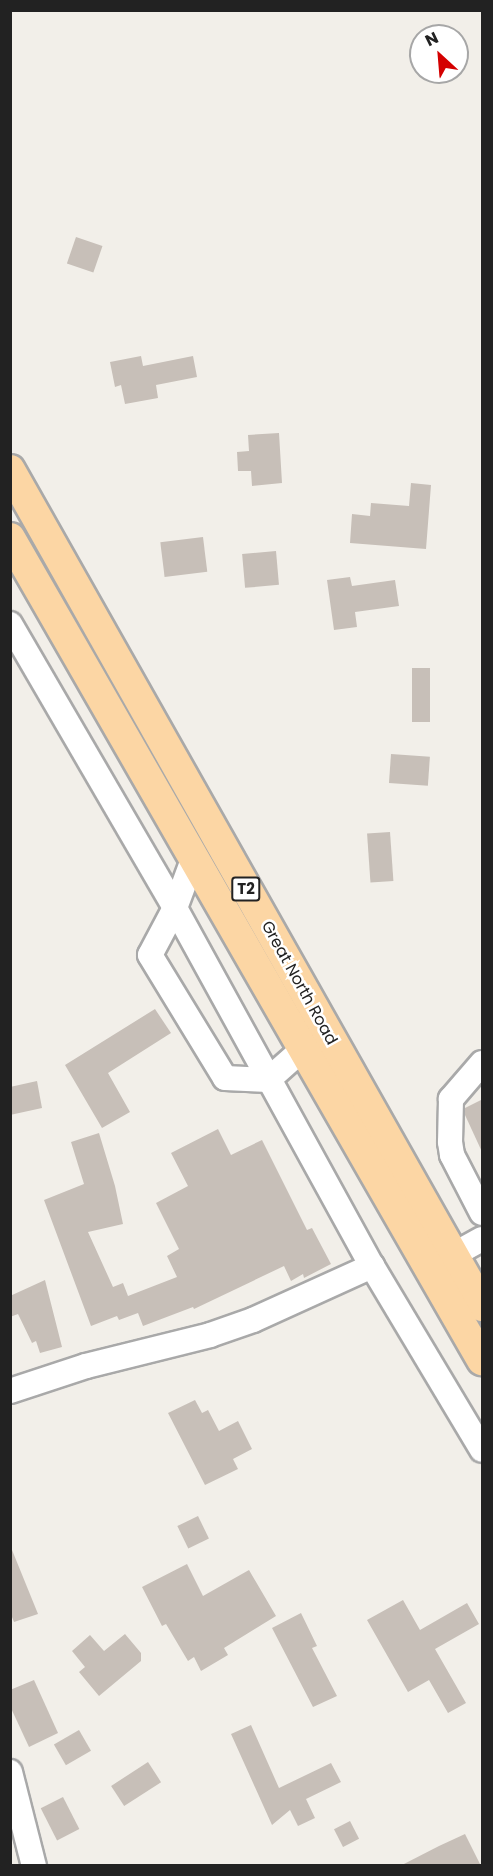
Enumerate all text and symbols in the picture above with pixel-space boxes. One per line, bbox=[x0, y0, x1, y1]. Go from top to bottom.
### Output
north arrow bbox=[409, 24, 469, 84]
text: N bbox=[421, 26, 442, 52]
road number: T2 bbox=[231, 877, 261, 901]
street label: Great North Road bbox=[257, 918, 341, 1048]

